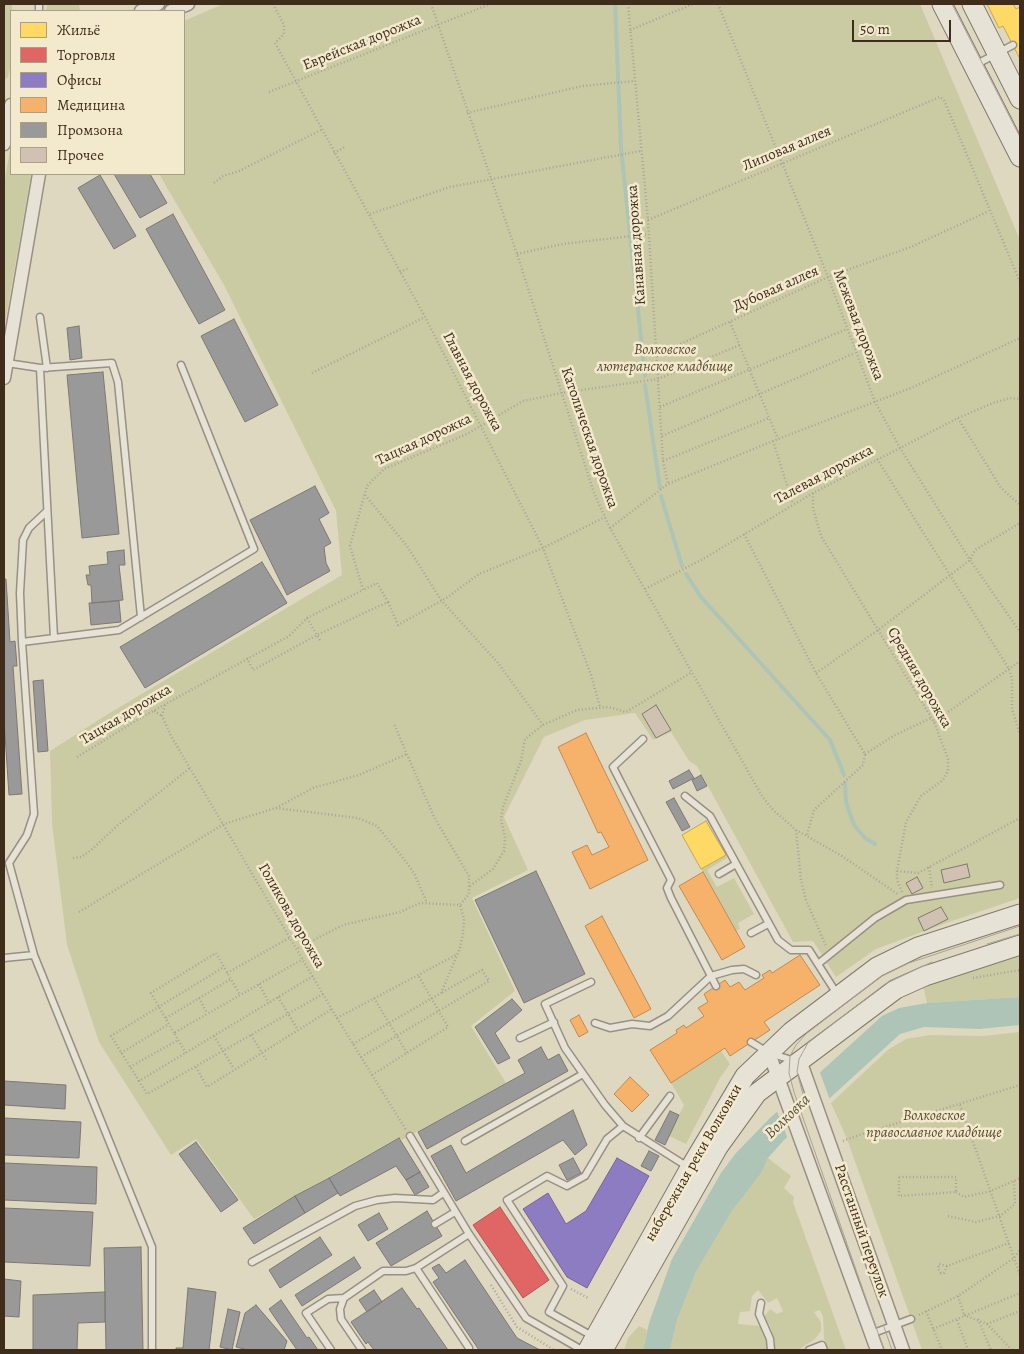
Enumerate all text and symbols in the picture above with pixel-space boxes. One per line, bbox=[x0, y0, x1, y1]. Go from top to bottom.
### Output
legend bbox=[10, 10, 185, 175]
scale bar bbox=[854, 10, 953, 42]
street label: Еврейская дорожка bbox=[300, 11, 424, 75]
text: 50 m bbox=[860, 19, 890, 39]
text: Жильё bbox=[57, 20, 100, 40]
text: Торговля bbox=[57, 45, 115, 65]
text: Офисы bbox=[57, 70, 102, 90]
text: Медицина bbox=[57, 95, 125, 115]
text: Промзона bbox=[57, 120, 123, 140]
street label: Липовая аллея bbox=[740, 122, 834, 176]
text: Прочее bbox=[57, 145, 104, 165]
street label: Канавная дорожка bbox=[624, 184, 650, 306]
street label: Дубовая аллея bbox=[730, 262, 822, 316]
street label: Межевая дорожка bbox=[829, 267, 887, 383]
street label: Главная дорожка bbox=[438, 329, 506, 435]
park label: Волковское лютеранское кладбище bbox=[597, 341, 733, 376]
street label: Католическая дорожка bbox=[556, 365, 622, 511]
street label: Тацкая дорожка bbox=[373, 410, 475, 470]
street label: Талевая дорожка bbox=[772, 442, 876, 508]
street label: Средняя дорожка bbox=[883, 624, 955, 732]
street label: Тацкая дорожка bbox=[77, 681, 175, 749]
street label: Голикова дорожка bbox=[254, 860, 328, 972]
street label: набережная реки Волковки bbox=[641, 1081, 747, 1245]
water label: Волковка bbox=[761, 1091, 815, 1143]
park label: Волковское православное кладбище bbox=[866, 1107, 1002, 1142]
street label: Расстанный переулок bbox=[830, 1162, 892, 1300]

